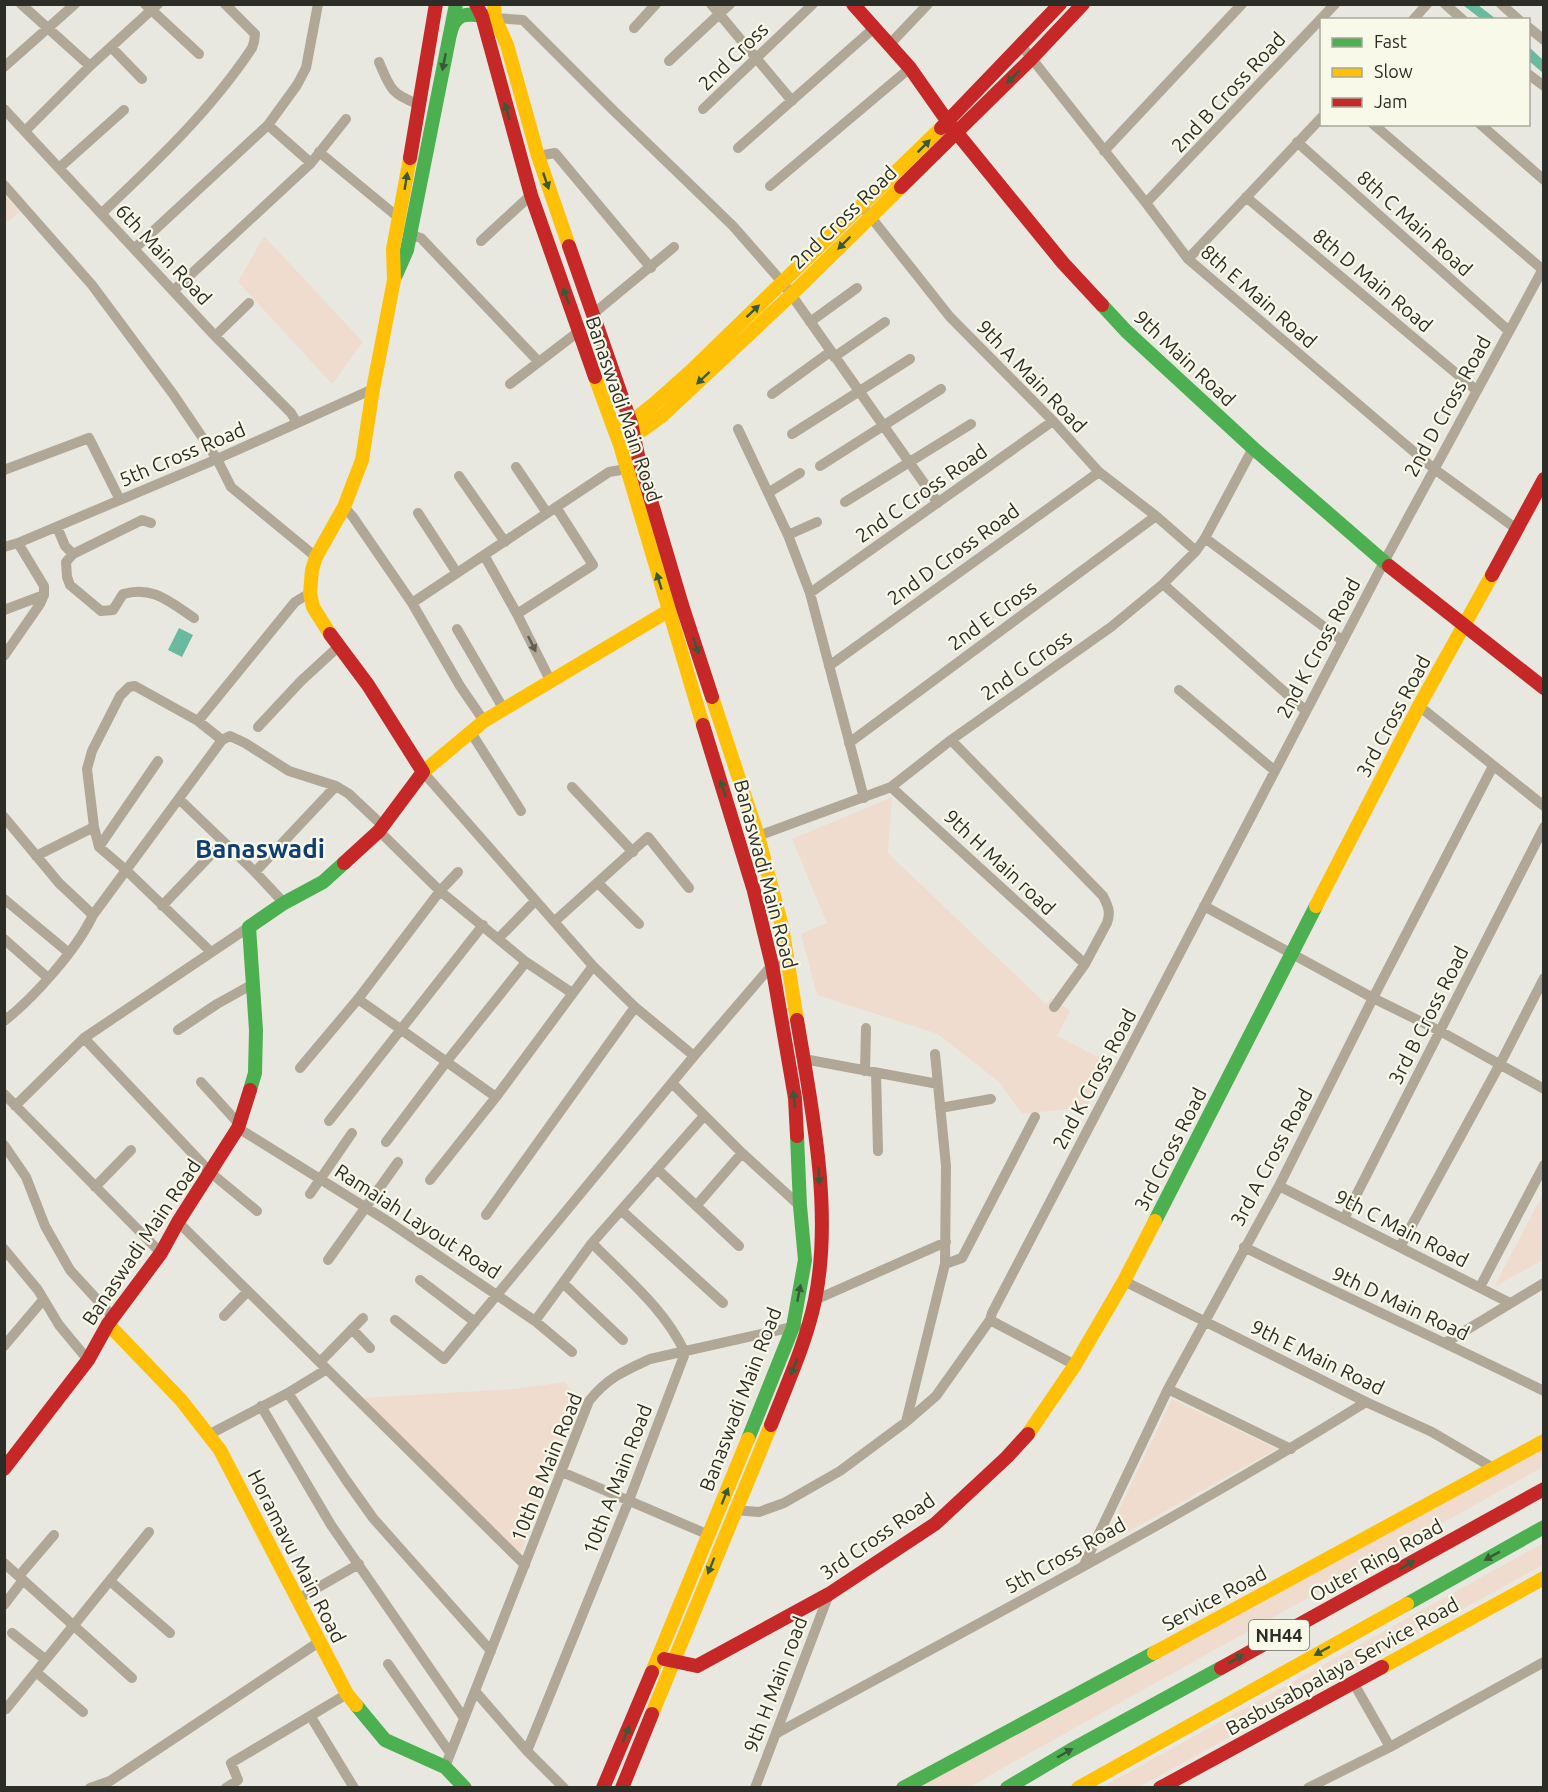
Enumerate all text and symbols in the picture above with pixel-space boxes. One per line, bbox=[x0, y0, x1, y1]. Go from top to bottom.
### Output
street label: 2nd Cross bbox=[693, 17, 773, 95]
legend bbox=[1320, 18, 1530, 126]
street label: 2nd B Cross Road bbox=[1166, 27, 1290, 157]
text: Fast bbox=[1374, 31, 1407, 51]
one-way arrow bbox=[439, 53, 448, 72]
text: Slow bbox=[1374, 61, 1413, 81]
one-way arrow bbox=[1006, 69, 1020, 84]
text: Jam bbox=[1374, 91, 1408, 111]
one-way arrow bbox=[502, 101, 511, 119]
one-way arrow bbox=[916, 139, 931, 153]
street label: 2nd Cross Road bbox=[785, 161, 901, 273]
street label: 8th C Main Road bbox=[1353, 165, 1477, 281]
one-way arrow bbox=[401, 172, 410, 191]
one-way arrow bbox=[542, 172, 552, 190]
street label: 6th Main Road bbox=[111, 199, 217, 309]
street label: 8th D Main Road bbox=[1309, 223, 1437, 337]
one-way arrow bbox=[837, 235, 851, 249]
street label: 8th E Main Road bbox=[1197, 240, 1321, 352]
one-way arrow bbox=[560, 287, 570, 305]
one-way arrow bbox=[746, 304, 761, 318]
street label: 9th Main Road bbox=[1130, 305, 1240, 411]
street label: Banaswadi Main Road bbox=[581, 313, 667, 505]
street label: 9th A Main Road bbox=[973, 315, 1091, 437]
street label: 2nd D Cross Road bbox=[1399, 332, 1495, 480]
one-way arrow bbox=[696, 370, 710, 384]
street label: 5th Cross Road bbox=[116, 417, 248, 491]
street label: 2nd C Cross Road bbox=[851, 439, 991, 547]
street label: 2nd D Cross Road bbox=[883, 498, 1023, 610]
one-way arrow bbox=[654, 572, 663, 590]
street label: 2nd K Cross Road bbox=[1271, 574, 1365, 722]
street label: 2nd E Cross bbox=[943, 575, 1041, 655]
street label: 2nd G Cross bbox=[976, 625, 1076, 705]
one-way arrow bbox=[527, 635, 536, 652]
one-way arrow bbox=[691, 637, 701, 655]
street label: 3rd Cross Road bbox=[1351, 651, 1435, 781]
street label: Banaswadi Main Road bbox=[730, 777, 802, 971]
one-way arrow bbox=[717, 779, 727, 797]
street label: 9th H Main road bbox=[940, 805, 1060, 919]
district label: Banaswadi bbox=[195, 834, 325, 863]
street label: 3rd B Cross Road bbox=[1383, 942, 1473, 1088]
street label: 2nd K Cross Road bbox=[1047, 1005, 1141, 1153]
street label: 3rd Cross Road bbox=[1129, 1084, 1211, 1214]
street label: 3rd A Cross Road bbox=[1225, 1084, 1317, 1230]
one-way arrow bbox=[789, 1090, 799, 1109]
street label: Banaswadi Main Road bbox=[77, 1155, 205, 1329]
street label: Ramaiah Layout Road bbox=[331, 1159, 505, 1283]
one-way arrow bbox=[814, 1166, 824, 1185]
street label: 9th C Main Road bbox=[1331, 1184, 1473, 1272]
street label: 9th D Main Road bbox=[1329, 1261, 1473, 1345]
one-way arrow bbox=[795, 1284, 804, 1303]
street label: Banaswadi Main Road bbox=[694, 1304, 786, 1494]
street label: 9th E Main Road bbox=[1248, 1315, 1388, 1399]
one-way arrow bbox=[788, 1358, 798, 1376]
street label: 10th B Main Road bbox=[506, 1389, 586, 1545]
street label: 10th A Main Road bbox=[578, 1401, 656, 1557]
street label: Horamavu Main Road bbox=[243, 1466, 351, 1646]
one-way arrow bbox=[720, 1486, 730, 1504]
street label: 3rd Cross Road bbox=[815, 1488, 939, 1584]
street label: 5th Cross Road bbox=[1001, 1512, 1129, 1598]
street label: Outer Ring Road bbox=[1305, 1514, 1447, 1606]
one-way arrow bbox=[1484, 1551, 1501, 1561]
one-way arrow bbox=[706, 1558, 716, 1576]
one-way arrow bbox=[1399, 1560, 1416, 1570]
street label: Service Road bbox=[1158, 1561, 1270, 1635]
street label: Basbusabpalaya Service Road bbox=[1222, 1592, 1462, 1740]
street label: 9th H Main road bbox=[739, 1613, 811, 1755]
road number: NH44 bbox=[1249, 1620, 1309, 1650]
one-way arrow bbox=[1313, 1646, 1330, 1656]
one-way arrow bbox=[1228, 1654, 1245, 1664]
one-way arrow bbox=[622, 1725, 631, 1743]
one-way arrow bbox=[1057, 1748, 1074, 1758]

